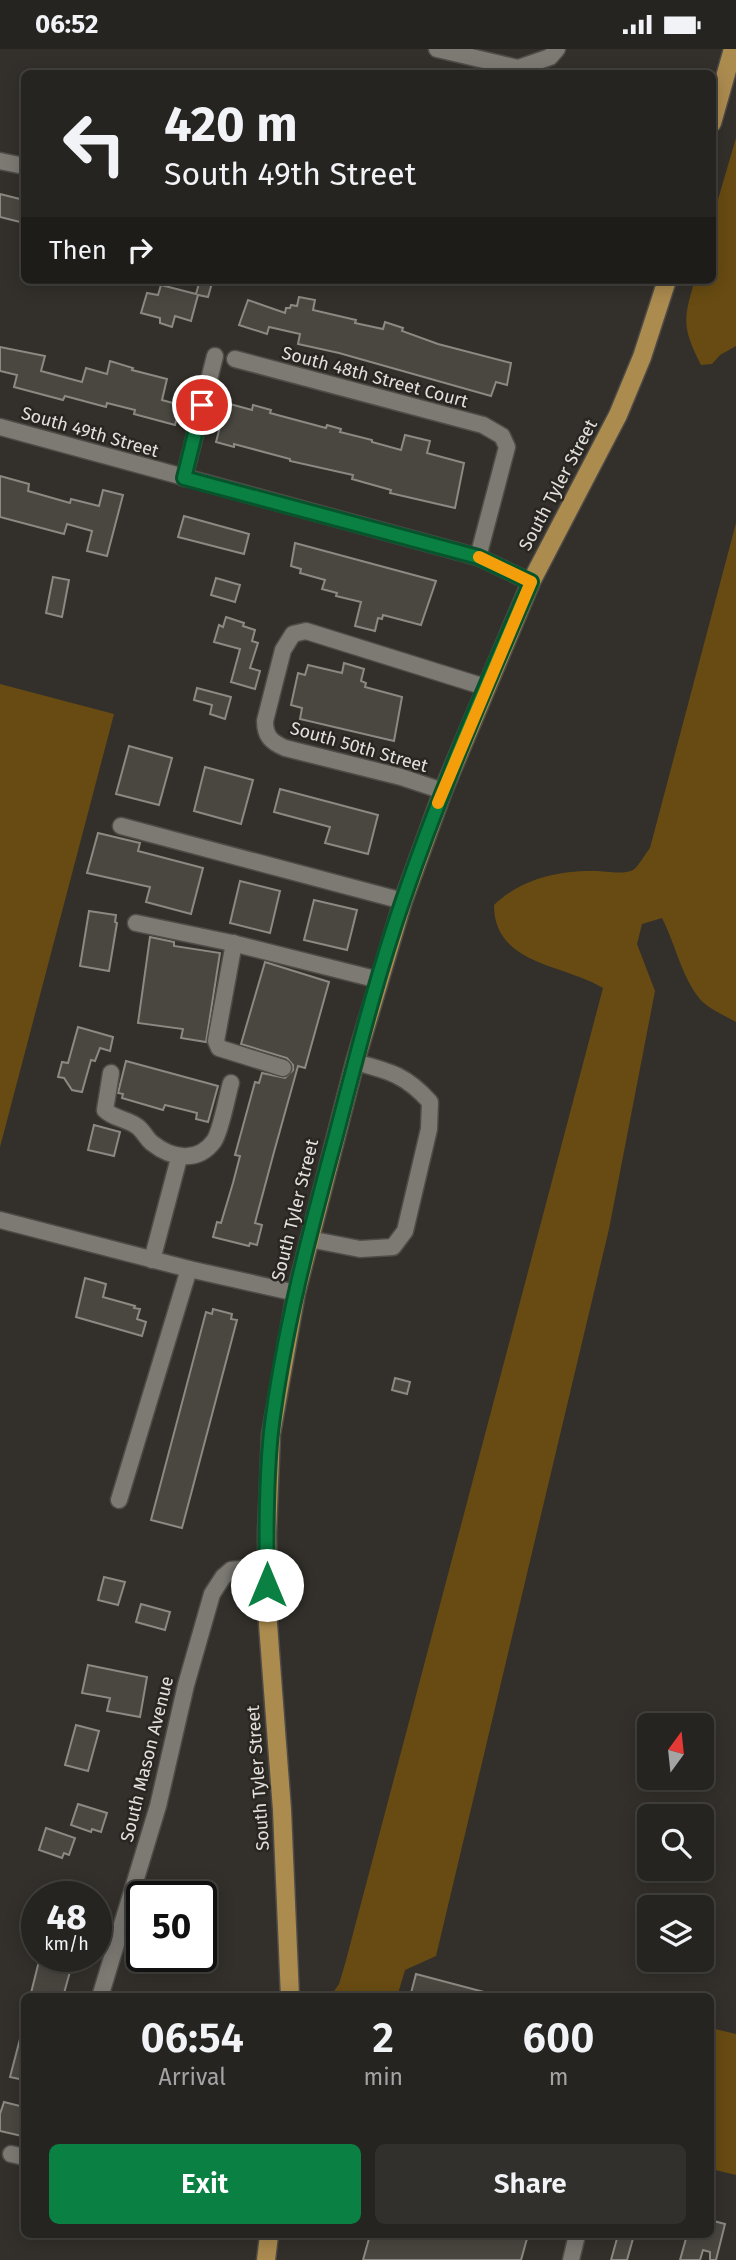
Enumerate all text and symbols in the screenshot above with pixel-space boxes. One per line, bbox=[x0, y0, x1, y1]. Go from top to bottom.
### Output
text: 06:52 bbox=[35, 9, 98, 40]
text: 420 m bbox=[164, 95, 298, 154]
icon: left bbox=[49, 98, 140, 189]
text: South 49th Street bbox=[164, 155, 416, 193]
icon: right bbox=[121, 231, 159, 269]
text: Then bbox=[49, 235, 107, 266]
street label: South 48th Street Court bbox=[280, 342, 471, 413]
pin bbox=[172, 375, 232, 435]
icon: arrive bbox=[183, 386, 221, 424]
street label: South 49th Street bbox=[19, 402, 162, 462]
street label: South Tyler Street bbox=[514, 415, 602, 554]
street label: South 50th Street bbox=[288, 717, 431, 777]
street label: South Tyler Street bbox=[267, 1136, 323, 1283]
position arrow bbox=[230, 1548, 304, 1622]
street label: South Mason Avenue bbox=[116, 1674, 178, 1844]
street label: South Tyler Street bbox=[242, 1704, 274, 1851]
north arrow bbox=[637, 1713, 714, 1790]
map controls bbox=[637, 1713, 714, 1972]
button: search bbox=[637, 1804, 714, 1881]
speed limit sign: 50 bbox=[126, 1881, 217, 1972]
button: layers bbox=[637, 1895, 714, 1972]
text: 48 bbox=[46, 1896, 87, 1938]
text: km/h bbox=[44, 1933, 89, 1955]
text: 06:54 bbox=[140, 2013, 244, 2063]
text: 2 bbox=[373, 2013, 394, 2063]
text: 600 bbox=[523, 2013, 595, 2063]
text: Arrival bbox=[159, 2063, 226, 2091]
text: min bbox=[363, 2063, 403, 2091]
text: m bbox=[549, 2063, 568, 2091]
button: Exit bbox=[49, 2144, 361, 2224]
button: Share bbox=[375, 2144, 686, 2224]

